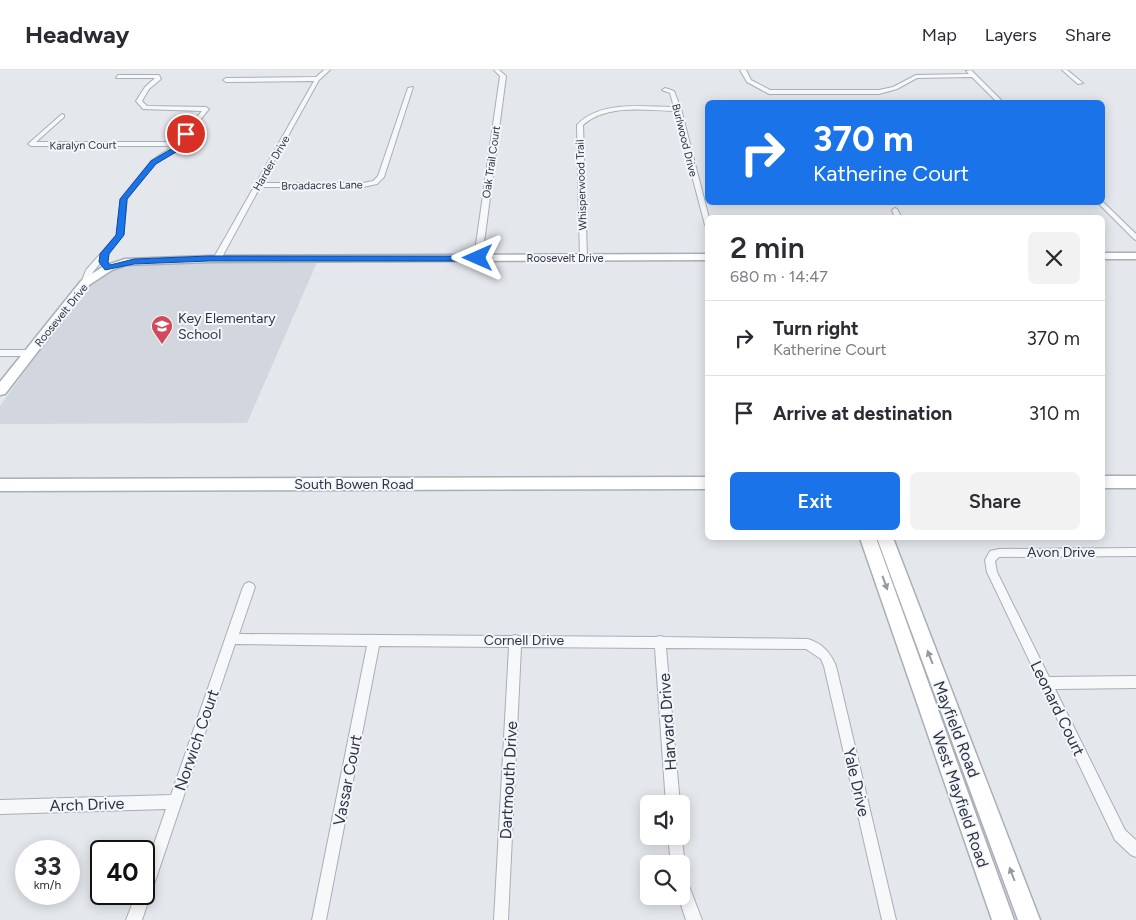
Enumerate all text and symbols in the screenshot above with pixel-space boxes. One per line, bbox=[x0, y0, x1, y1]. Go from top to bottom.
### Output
text: Headway bbox=[25, 20, 129, 49]
text: Map bbox=[922, 24, 957, 46]
text: Layers bbox=[985, 24, 1037, 46]
text: Share bbox=[1065, 24, 1111, 46]
street label: Burlwood Drive bbox=[669, 102, 700, 178]
pin bbox=[165, 113, 207, 155]
text: 370 m bbox=[813, 118, 913, 160]
icon: arrive bbox=[172, 120, 200, 148]
icon: right bbox=[730, 120, 795, 185]
street label: Oak Trail Court bbox=[480, 125, 503, 199]
street label: Harder Drive bbox=[250, 133, 293, 193]
street label: Karalyn Court bbox=[49, 138, 117, 153]
street label: Whisperwood Trail bbox=[573, 139, 590, 231]
text: Katherine Court bbox=[813, 160, 969, 187]
street label: Broadacres Lane bbox=[281, 178, 363, 193]
text: 2 min bbox=[730, 229, 805, 266]
position arrow bbox=[451, 231, 503, 283]
button: close bbox=[1028, 232, 1080, 284]
street label: Roosevelt Drive bbox=[527, 252, 603, 265]
text: 680 m · 14:47 bbox=[730, 267, 828, 286]
street label: Roosevelt Drive bbox=[32, 281, 91, 349]
place label: Key Elementary School bbox=[178, 310, 276, 343]
school or university icon: Key Elementary School bbox=[150, 314, 174, 345]
text: Turn right bbox=[773, 317, 859, 340]
icon: right bbox=[730, 324, 758, 352]
text: 370 m bbox=[1026, 327, 1080, 350]
text: Katherine Court bbox=[773, 340, 886, 359]
icon: arrive bbox=[730, 399, 758, 427]
text: Arrive at destination bbox=[773, 402, 952, 425]
text: 310 m bbox=[1029, 402, 1080, 425]
button: Exit bbox=[730, 472, 900, 530]
button: Share bbox=[910, 472, 1080, 530]
street label: South Bowen Road bbox=[294, 476, 414, 493]
street label: Avon Drive bbox=[1027, 544, 1095, 561]
one-way arrow bbox=[882, 576, 889, 591]
street label: Cornell Drive bbox=[484, 632, 565, 649]
one-way arrow bbox=[926, 649, 934, 664]
street label: Leonard Court bbox=[1026, 658, 1089, 759]
street label: Harvard Drive bbox=[655, 672, 680, 771]
street label: Mayfield Road bbox=[929, 678, 984, 780]
street label: Norwich Court bbox=[170, 687, 223, 793]
street label: Dartmouth Drive bbox=[496, 720, 521, 840]
street label: West Mayfield Road bbox=[928, 728, 993, 870]
street label: Vassar Court bbox=[329, 733, 366, 827]
street label: Yale Drive bbox=[839, 746, 874, 819]
street label: Arch Drive bbox=[49, 794, 125, 815]
map controls bbox=[640, 795, 690, 905]
button: sound bbox=[640, 795, 690, 845]
speed limit sign: 40 bbox=[90, 840, 155, 905]
text: 33 bbox=[34, 851, 61, 881]
button: search bbox=[640, 855, 690, 905]
one-way arrow bbox=[1008, 867, 1015, 882]
text: km/h bbox=[34, 878, 61, 892]

